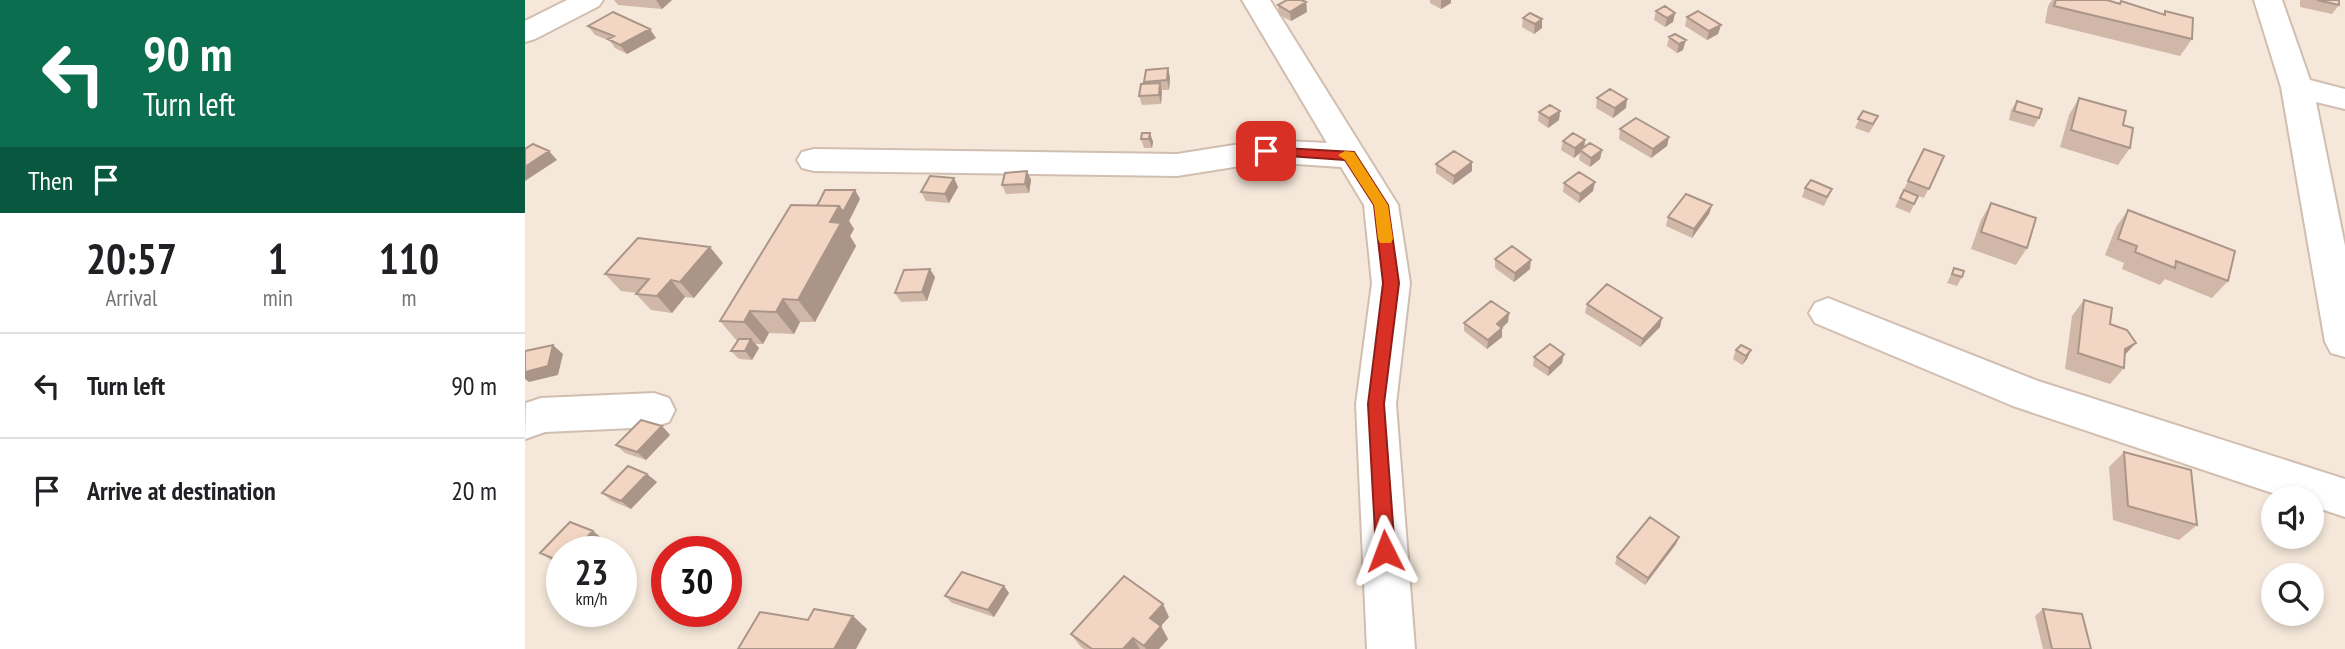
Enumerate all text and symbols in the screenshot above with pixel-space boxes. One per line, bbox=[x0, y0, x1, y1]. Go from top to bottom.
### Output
text: 90 m bbox=[143, 21, 232, 85]
icon: left bbox=[28, 28, 119, 119]
text: Turn left bbox=[143, 83, 235, 125]
pin bbox=[1236, 121, 1296, 181]
icon: arrive bbox=[1247, 132, 1285, 170]
icon: arrive bbox=[87, 161, 125, 199]
text: Then bbox=[28, 164, 73, 197]
text: 20:57 bbox=[86, 231, 177, 286]
text: 1 bbox=[268, 231, 288, 286]
text: 110 bbox=[379, 231, 439, 286]
text: Arrival bbox=[105, 283, 157, 312]
text: min bbox=[263, 283, 293, 312]
text: m bbox=[401, 283, 416, 312]
icon: left bbox=[28, 367, 66, 405]
text: Turn left bbox=[87, 369, 165, 402]
text: 90 m bbox=[451, 369, 497, 402]
icon: arrive bbox=[28, 472, 66, 510]
text: Arrive at destination bbox=[87, 474, 276, 507]
text: 20 m bbox=[451, 474, 497, 507]
map controls bbox=[2261, 486, 2324, 626]
button: sound bbox=[2261, 486, 2324, 549]
position arrow bbox=[1348, 514, 1422, 588]
speed limit sign: 30 bbox=[651, 536, 742, 627]
text: 23 bbox=[575, 549, 608, 595]
button: search bbox=[2261, 563, 2324, 626]
text: km/h bbox=[576, 587, 607, 610]

